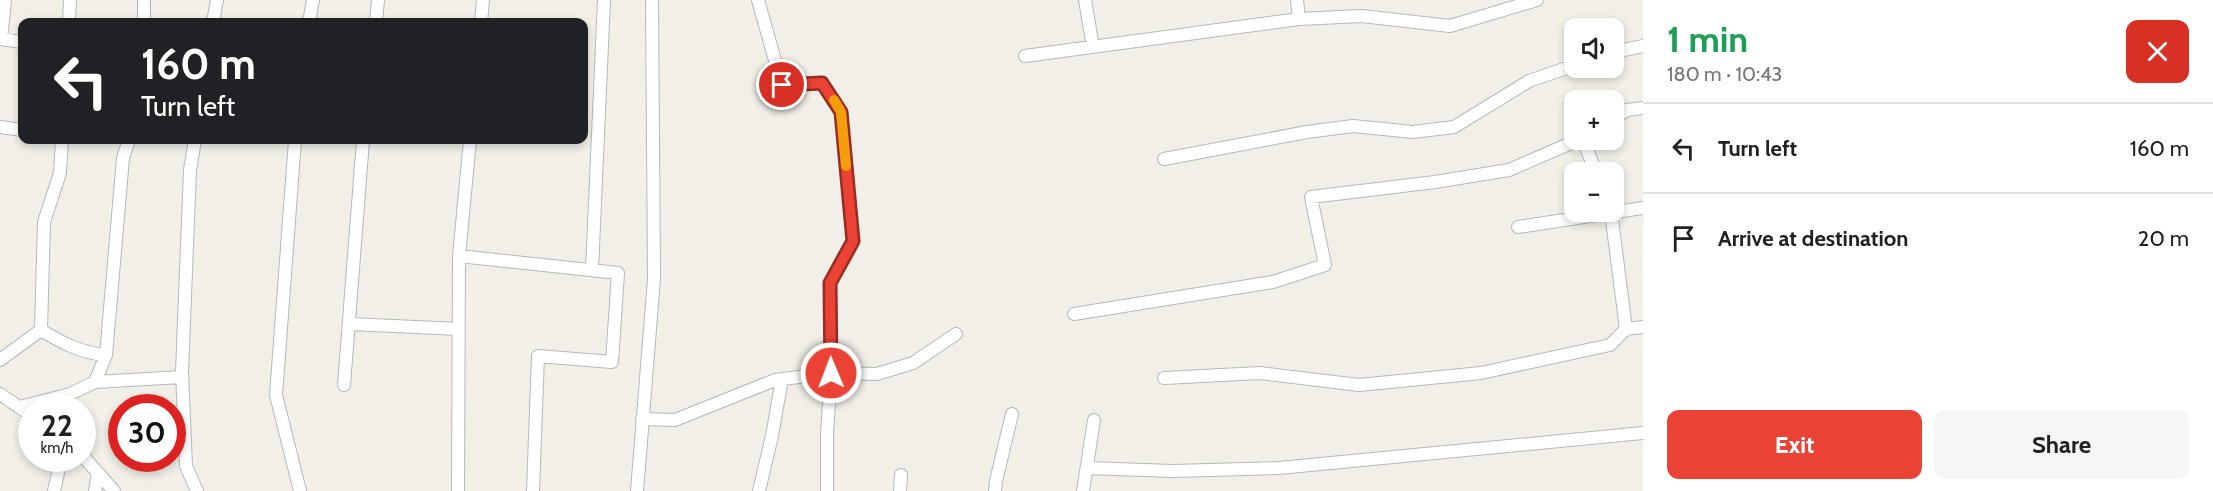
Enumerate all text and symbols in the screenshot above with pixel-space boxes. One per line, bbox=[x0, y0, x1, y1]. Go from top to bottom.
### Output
text: 1 min bbox=[1667, 17, 1748, 61]
map controls bbox=[1564, 18, 1624, 222]
button: sound bbox=[1564, 18, 1624, 78]
button: close bbox=[2126, 20, 2189, 83]
text: 160 m bbox=[141, 38, 256, 90]
icon: left bbox=[42, 42, 120, 120]
pin bbox=[756, 59, 807, 110]
text: 180 m · 10:43 bbox=[1667, 62, 1782, 86]
icon: arrive bbox=[765, 68, 798, 101]
text: Turn left bbox=[141, 90, 235, 123]
button: + bbox=[1564, 90, 1624, 150]
icon: left bbox=[1667, 132, 1700, 165]
text: Turn left bbox=[1718, 135, 1797, 162]
text: 160 m bbox=[2130, 135, 2189, 162]
button: − bbox=[1564, 162, 1624, 222]
icon: arrive bbox=[1667, 222, 1700, 255]
text: Arrive at destination bbox=[1718, 225, 1908, 252]
text: 20 m bbox=[2138, 225, 2189, 252]
position arrow bbox=[799, 341, 863, 405]
speed limit sign: 30 bbox=[108, 394, 186, 472]
text: 22 bbox=[41, 407, 73, 444]
button: Exit bbox=[1667, 410, 1922, 479]
button: Share bbox=[1934, 410, 2189, 479]
text: km/h bbox=[41, 439, 73, 457]

